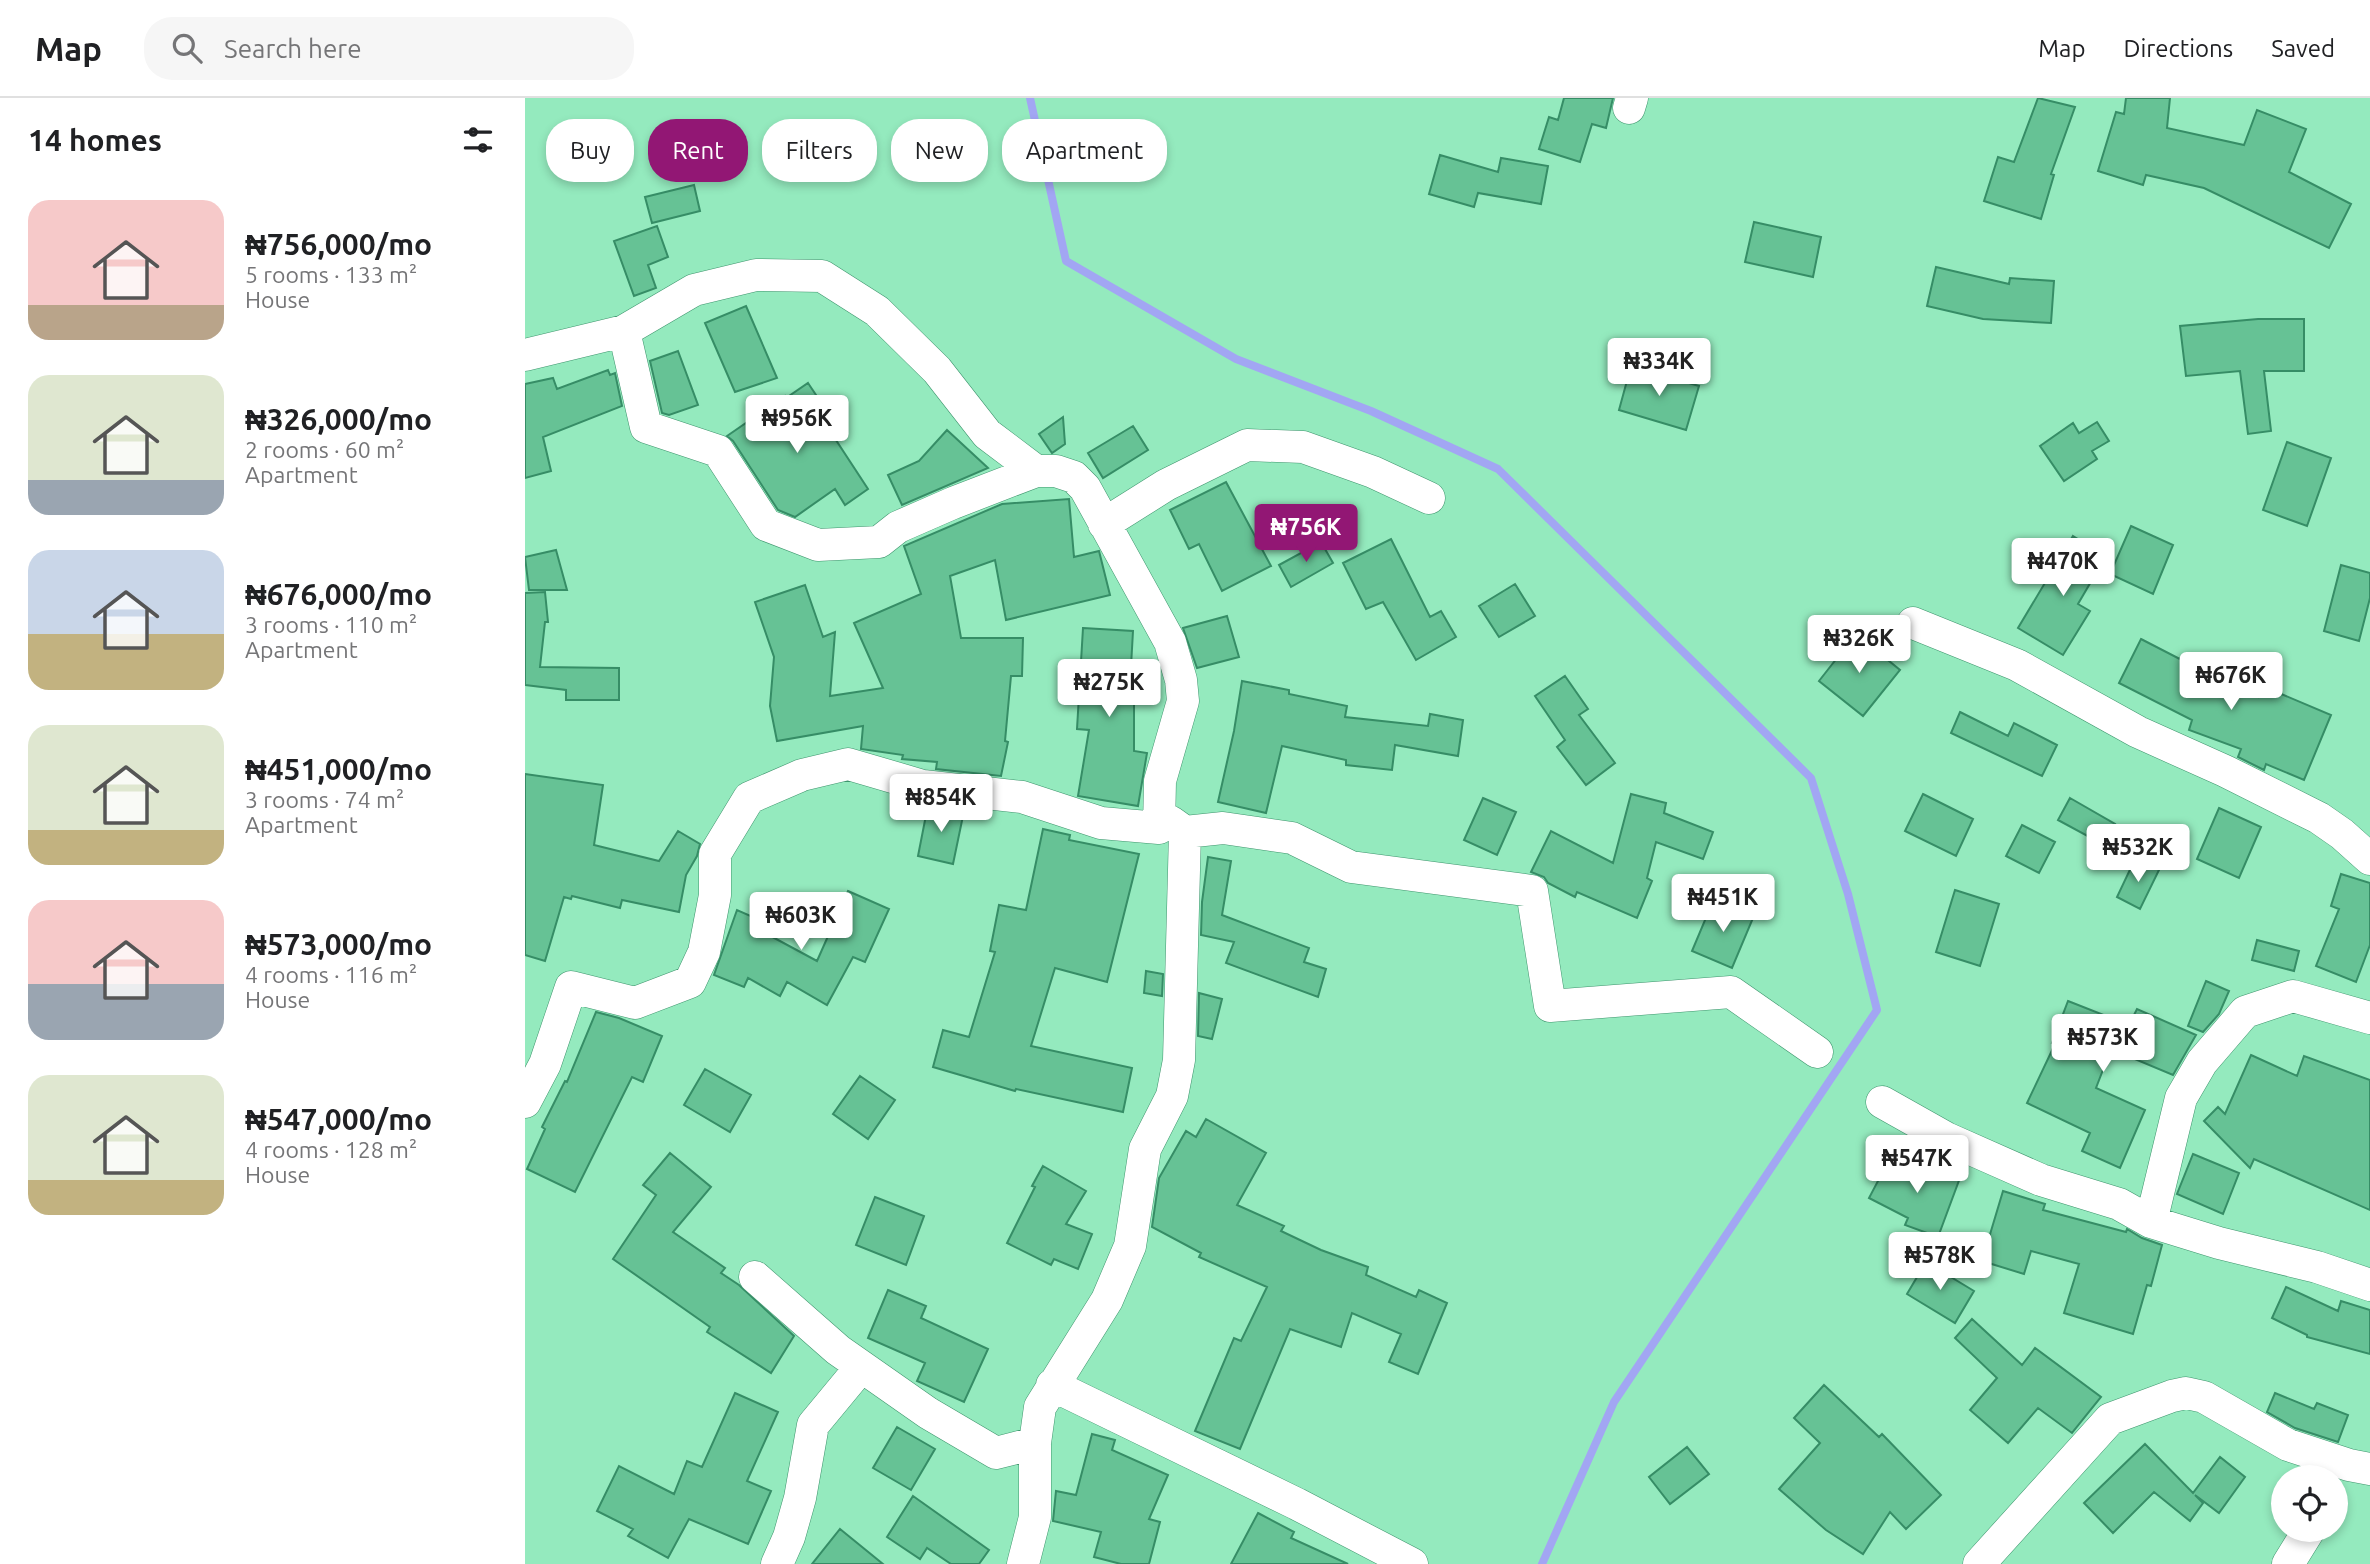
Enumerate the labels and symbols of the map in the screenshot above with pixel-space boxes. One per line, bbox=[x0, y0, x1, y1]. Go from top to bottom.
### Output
pin: ₦334K bbox=[1610, 338, 1708, 398]
pin: ₦956K bbox=[748, 396, 846, 455]
pin: ₦756K bbox=[1257, 504, 1355, 564]
pin: ₦470K bbox=[2014, 538, 2112, 598]
pin: ₦326K bbox=[1810, 616, 1908, 675]
pin: ₦676K bbox=[2182, 652, 2280, 712]
pin: ₦275K bbox=[1060, 660, 1158, 719]
pin: ₦854K bbox=[892, 774, 990, 834]
pin: ₦532K bbox=[2089, 824, 2187, 884]
pin: ₦451K bbox=[1674, 874, 1772, 934]
pin: ₦603K bbox=[752, 892, 850, 952]
pin: ₦573K bbox=[2054, 1014, 2152, 1074]
pin: ₦547K bbox=[1868, 1136, 1966, 1195]
pin: ₦578K bbox=[1891, 1232, 1989, 1292]

